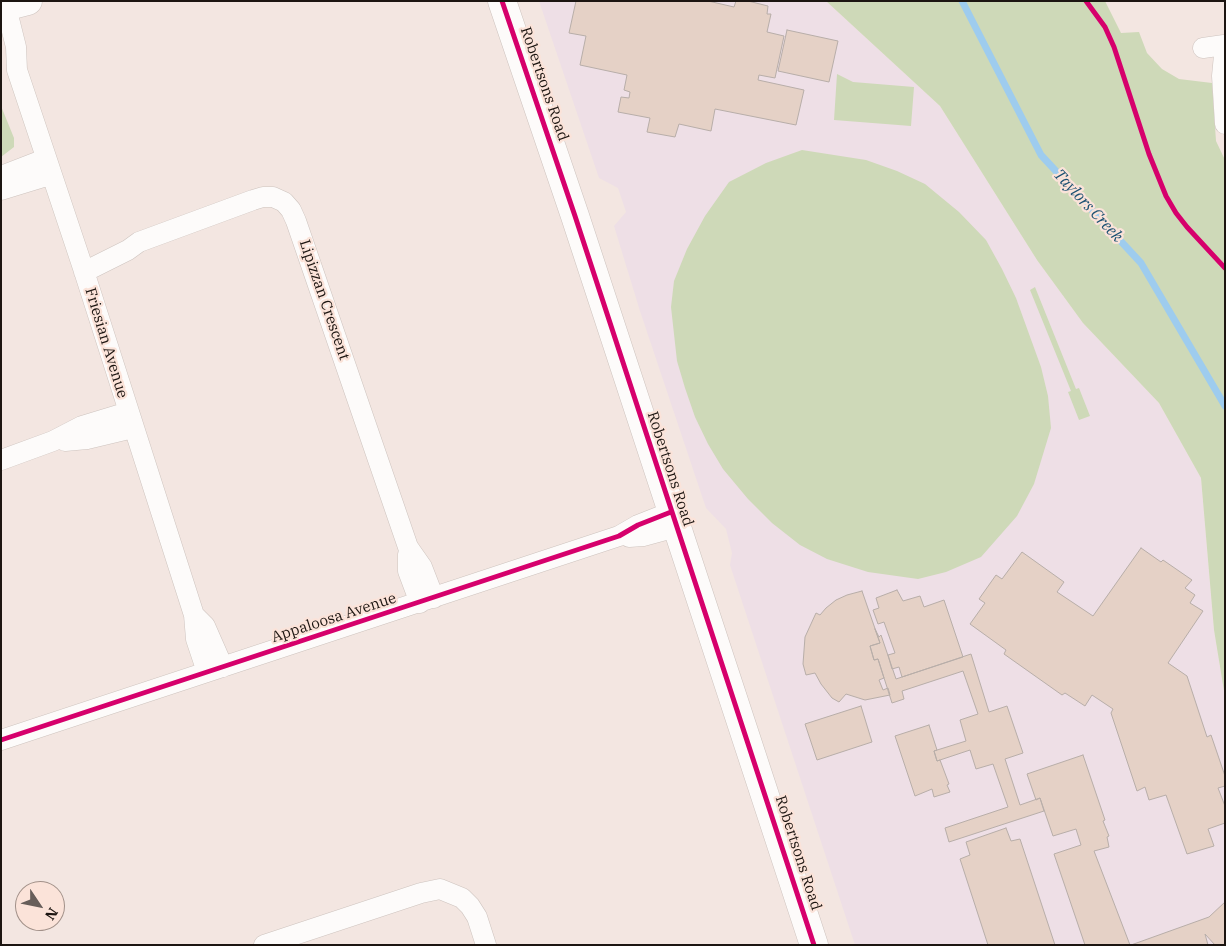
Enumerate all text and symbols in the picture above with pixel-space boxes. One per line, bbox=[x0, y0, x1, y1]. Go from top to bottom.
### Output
street label: Robertsons Road bbox=[516, 25, 572, 143]
water label: Taylors Creek bbox=[1049, 166, 1127, 246]
street label: Lipizzan Crescent bbox=[295, 237, 353, 363]
street label: Friesian Avenue bbox=[81, 286, 131, 400]
street label: Robertsons Road bbox=[643, 409, 697, 529]
street label: Appaloosa Avenue bbox=[269, 589, 399, 647]
street label: Robertsons Road bbox=[771, 793, 825, 913]
north arrow bbox=[15, 881, 65, 931]
text: N bbox=[41, 904, 62, 923]

